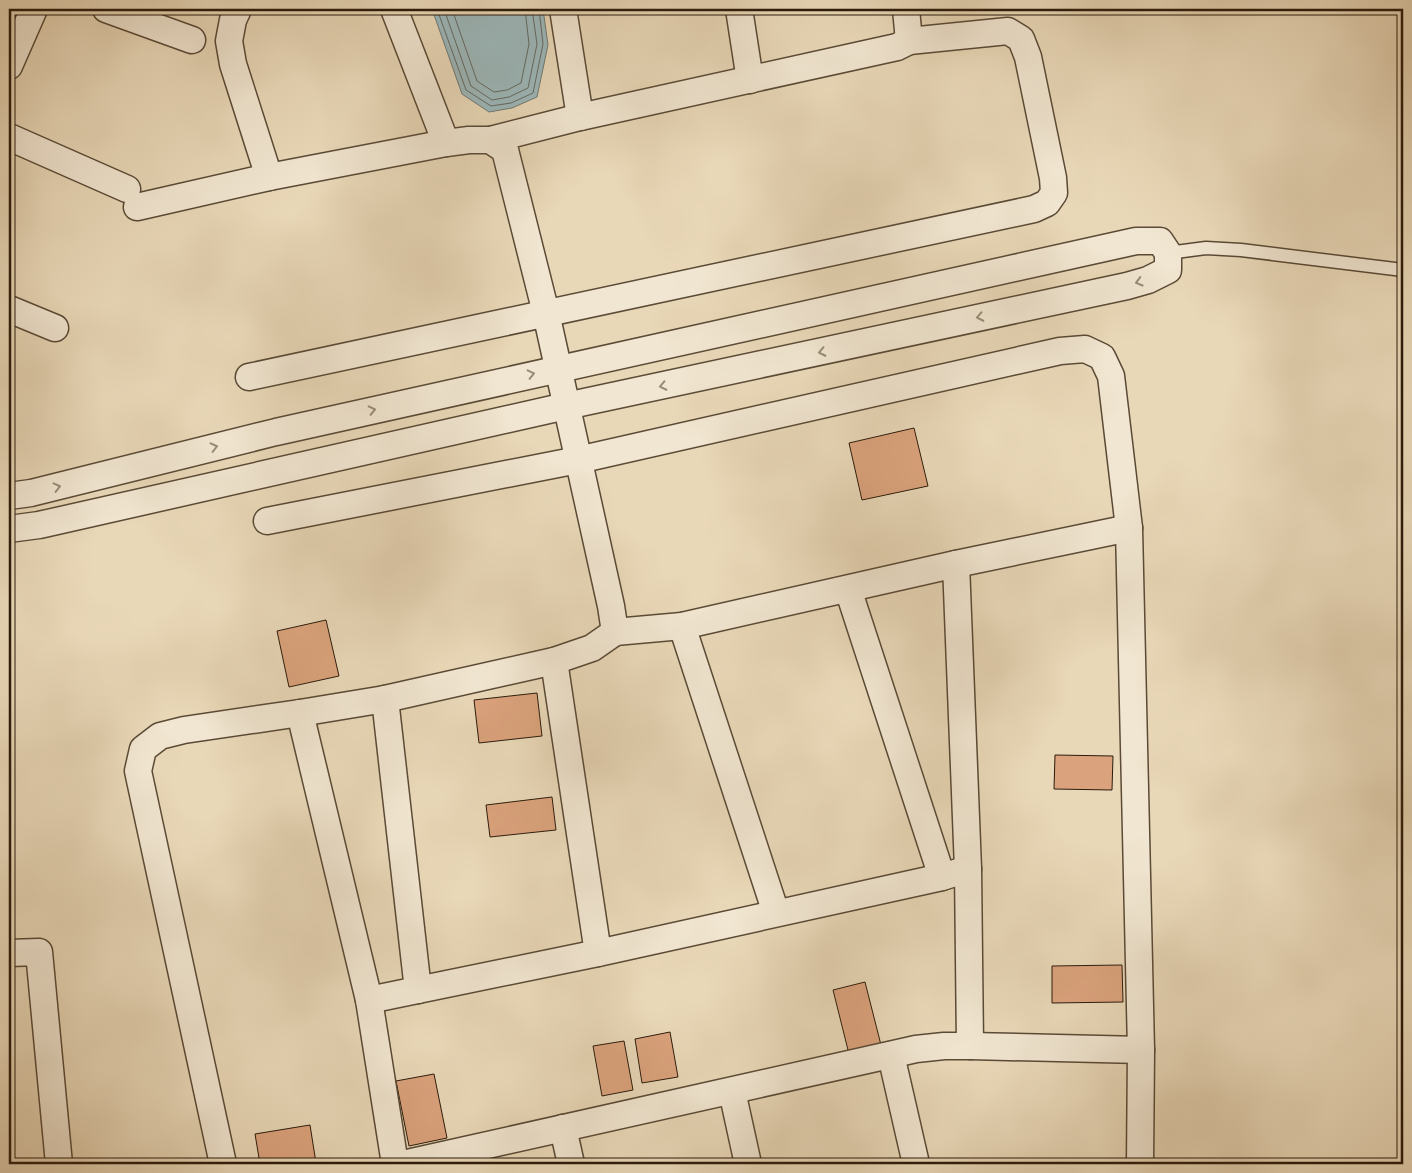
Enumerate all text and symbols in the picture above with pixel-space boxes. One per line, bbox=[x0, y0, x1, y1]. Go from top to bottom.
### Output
one-way arrow bbox=[1135, 277, 1144, 287]
one-way arrow bbox=[976, 312, 985, 322]
one-way arrow bbox=[817, 346, 826, 356]
one-way arrow bbox=[526, 369, 535, 380]
one-way arrow bbox=[658, 380, 667, 391]
one-way arrow bbox=[368, 405, 377, 416]
one-way arrow bbox=[210, 442, 219, 453]
one-way arrow bbox=[52, 482, 61, 493]

